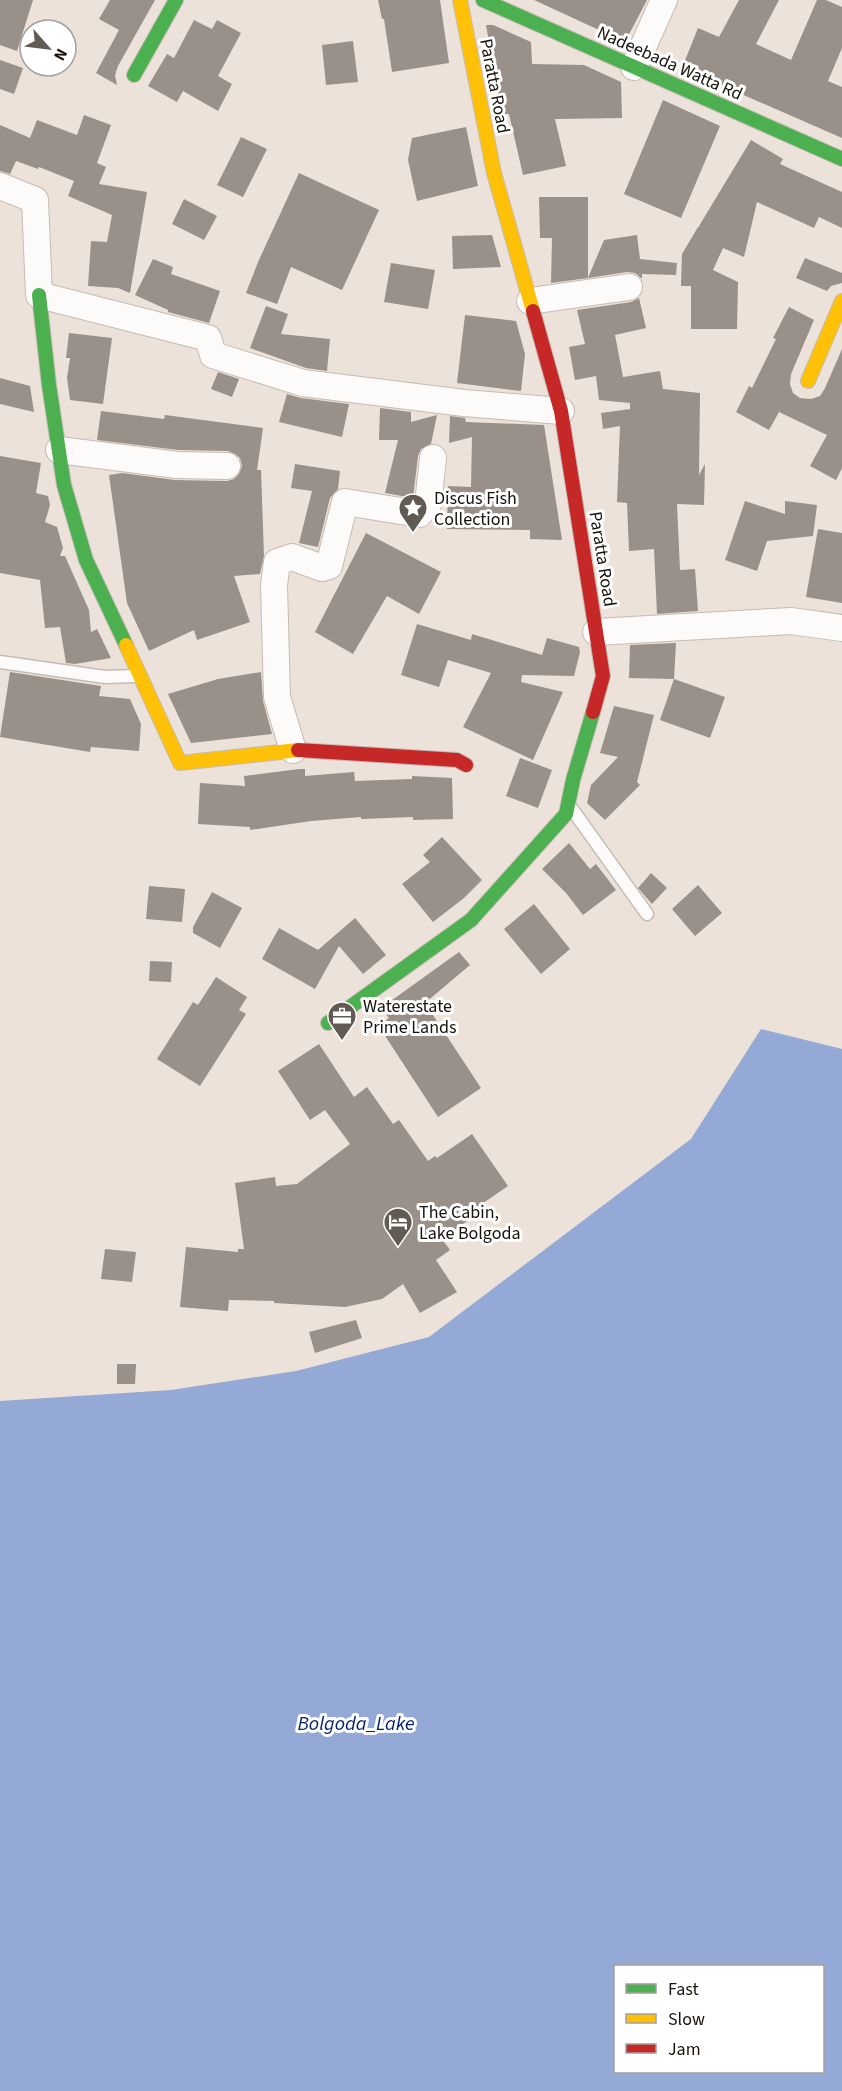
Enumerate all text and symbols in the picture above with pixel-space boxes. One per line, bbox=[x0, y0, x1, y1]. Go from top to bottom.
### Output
north arrow bbox=[18, 18, 78, 78]
street label: Nadeebada Watta Rd bbox=[593, 20, 747, 107]
street label: Paratta Road bbox=[473, 37, 516, 136]
text: N bbox=[48, 45, 73, 64]
place label: Discus Fish Collection bbox=[434, 486, 517, 532]
place icon: Discus Fish Collection bbox=[397, 492, 429, 534]
street label: Paratta Road bbox=[583, 510, 622, 608]
place label: Waterestate Prime Lands bbox=[363, 994, 457, 1040]
office icon: Waterestate Prime Lands bbox=[326, 1000, 358, 1042]
place label: The Cabin, Lake Bolgoda bbox=[419, 1200, 521, 1246]
hotel icon: The Cabin, Lake Bolgoda bbox=[382, 1206, 414, 1248]
water label: Bolgoda_Lake bbox=[297, 1710, 415, 1738]
legend bbox=[614, 1965, 824, 2073]
text: Fast bbox=[668, 1977, 699, 2002]
text: Slow bbox=[668, 2007, 705, 2032]
text: Jam bbox=[668, 2037, 701, 2062]

